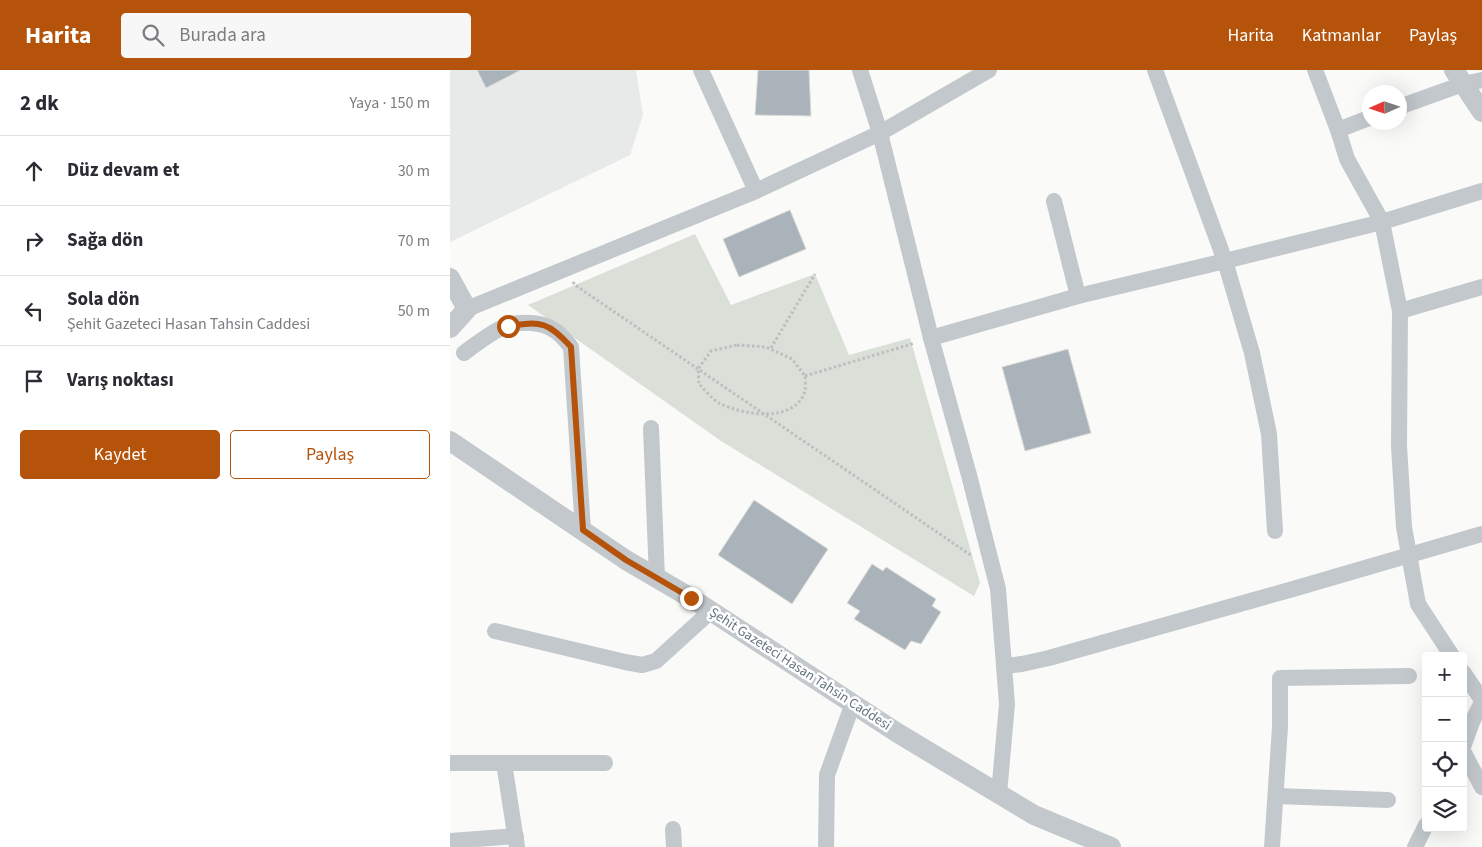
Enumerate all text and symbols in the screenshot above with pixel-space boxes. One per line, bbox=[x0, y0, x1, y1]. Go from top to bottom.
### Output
search box bbox=[121, 13, 471, 58]
text: Harita bbox=[25, 18, 91, 53]
icon: search bbox=[139, 21, 167, 49]
text: Burada ara bbox=[179, 22, 266, 49]
text: Harita bbox=[1228, 23, 1274, 48]
text: Katmanlar bbox=[1302, 23, 1381, 48]
text: Paylaş bbox=[1409, 23, 1457, 48]
north arrow bbox=[1362, 85, 1407, 130]
text: 2 dk bbox=[20, 88, 59, 118]
text: Yaya · 150 m bbox=[349, 92, 430, 114]
icon: ahead bbox=[20, 157, 48, 185]
text: Düz devam et bbox=[67, 157, 180, 184]
text: 30 m bbox=[398, 160, 430, 182]
icon: right bbox=[20, 227, 48, 255]
text: Sağa dön bbox=[67, 227, 143, 254]
text: 70 m bbox=[398, 230, 430, 252]
text: Sola dön bbox=[67, 286, 140, 313]
icon: left bbox=[20, 297, 48, 325]
text: 50 m bbox=[398, 300, 430, 322]
text: Şehit Gazeteci Hasan Tahsin Caddesi bbox=[67, 313, 310, 335]
route start bbox=[497, 315, 520, 338]
icon: arrive bbox=[20, 367, 48, 395]
text: Varış noktası bbox=[67, 367, 174, 394]
button: Kaydet bbox=[20, 430, 220, 479]
button: Paylaş bbox=[230, 430, 430, 479]
route end bbox=[680, 587, 703, 610]
street label: Şehit Gazeteci Hasan Tahsin Caddesi bbox=[705, 603, 895, 735]
map controls bbox=[1422, 652, 1467, 832]
button: + bbox=[1422, 652, 1467, 697]
button: − bbox=[1422, 697, 1467, 742]
button: locate bbox=[1422, 742, 1467, 787]
button: layers bbox=[1422, 787, 1467, 832]

